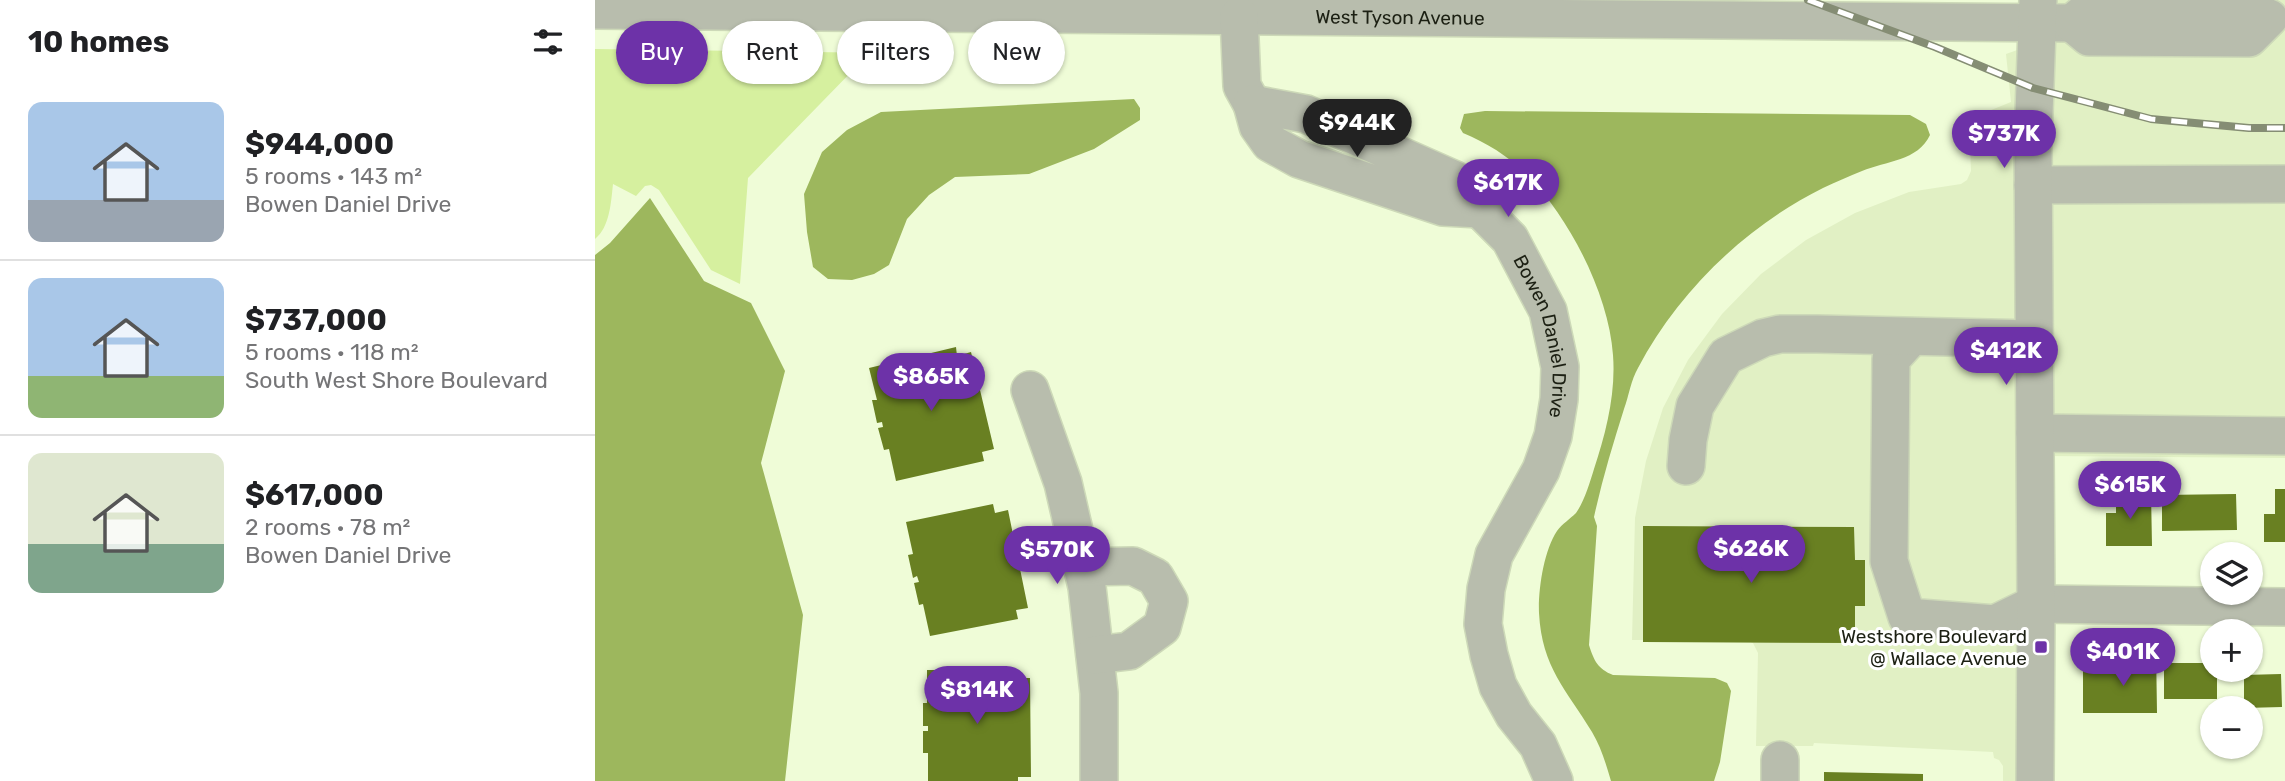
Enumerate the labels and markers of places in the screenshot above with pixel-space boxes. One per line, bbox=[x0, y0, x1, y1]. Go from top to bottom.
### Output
pin: $944K bbox=[1308, 100, 1406, 159]
pin: $737K bbox=[1955, 110, 2053, 170]
pin: $617K bbox=[1459, 160, 1557, 219]
pin: $412K bbox=[1957, 328, 2055, 387]
pin: $865K bbox=[882, 354, 980, 413]
pin: $615K bbox=[2081, 462, 2179, 521]
pin: $570K bbox=[1008, 526, 1106, 586]
pin: $626K bbox=[1702, 526, 1800, 585]
place label: Westshore Boulevard @ Wallace Avenue bbox=[1841, 625, 2027, 670]
pin: $401K bbox=[2074, 628, 2172, 688]
marker: Westshore Boulevard @ Wallace Avenue bbox=[2033, 639, 2049, 655]
pin: $814K bbox=[928, 666, 1026, 726]

